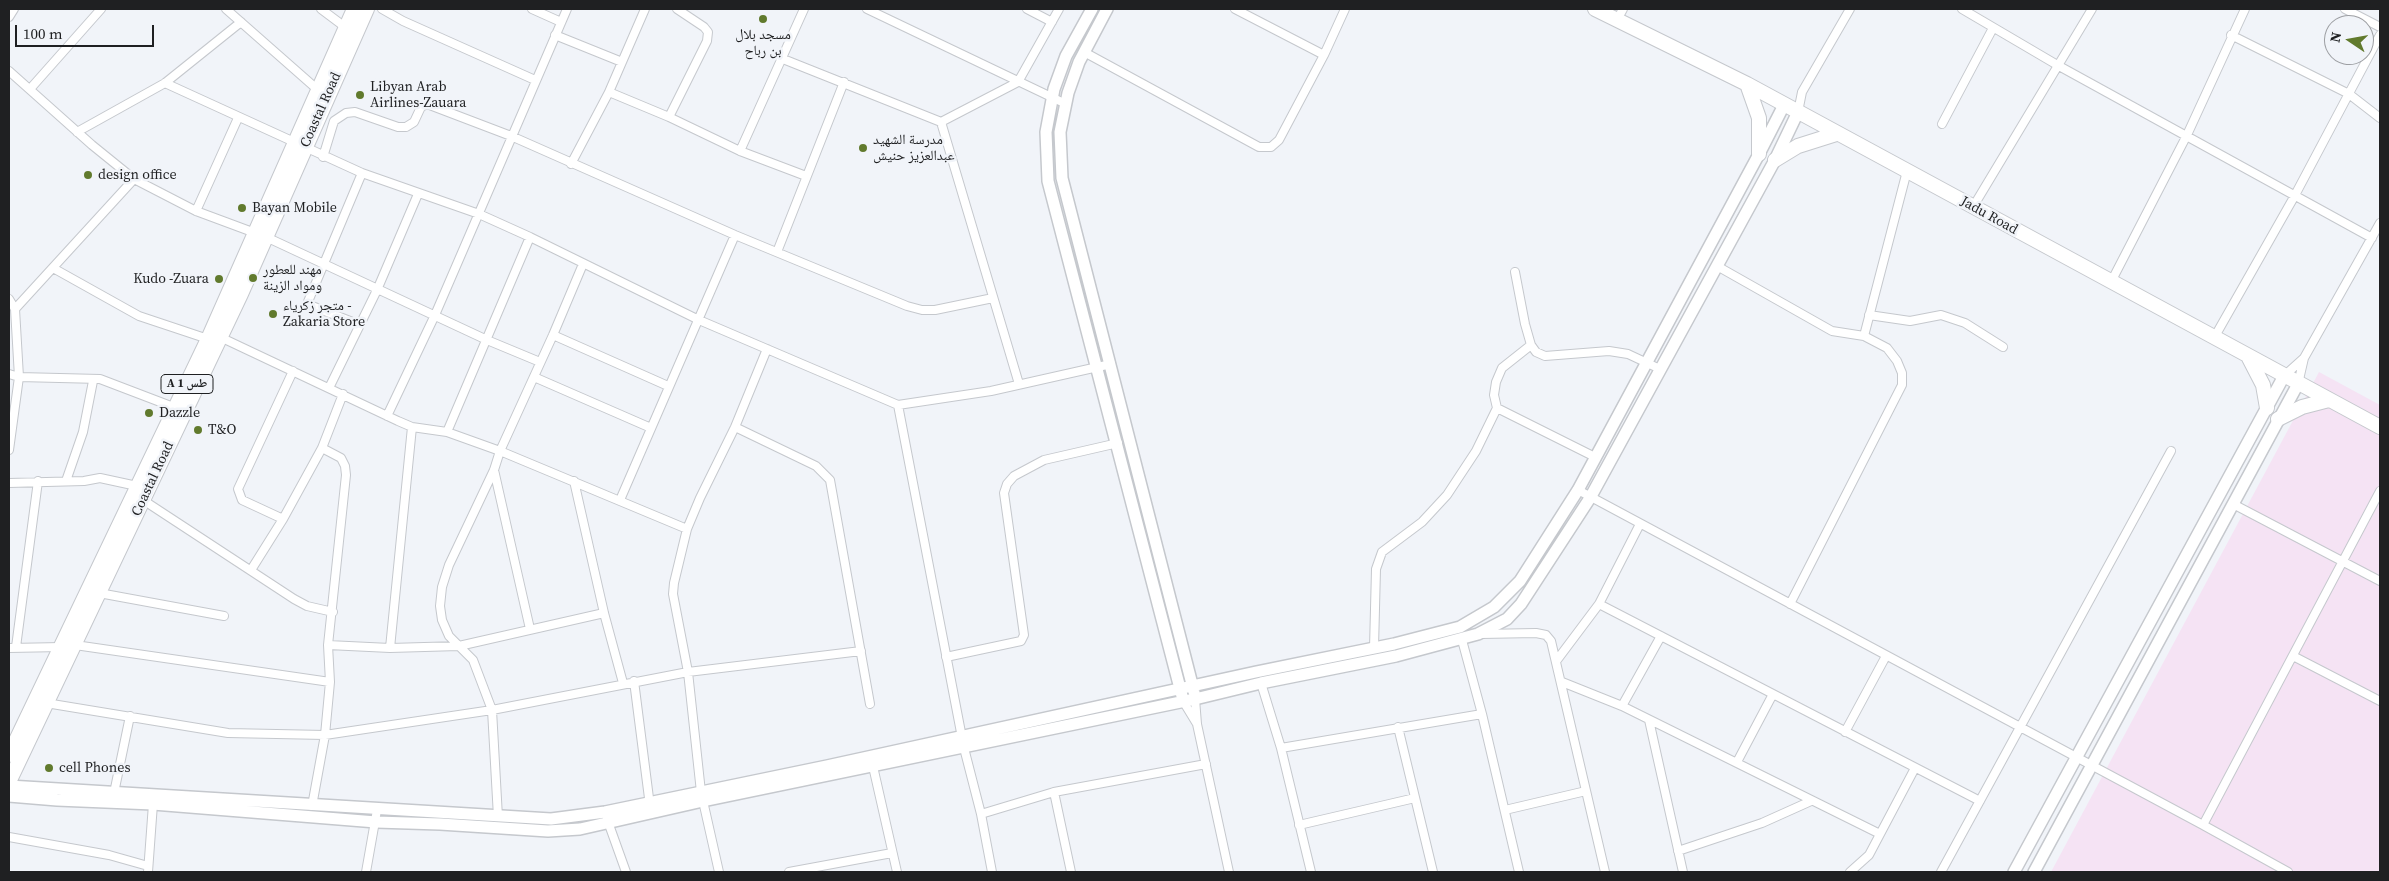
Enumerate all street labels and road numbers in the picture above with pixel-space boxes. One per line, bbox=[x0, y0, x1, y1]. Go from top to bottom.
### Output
street label: Coastal Road bbox=[297, 70, 345, 150]
street label: Jadu Road bbox=[1957, 193, 2021, 239]
road number: A 1 طس bbox=[161, 374, 213, 394]
street label: Coastal Road bbox=[128, 439, 178, 519]

